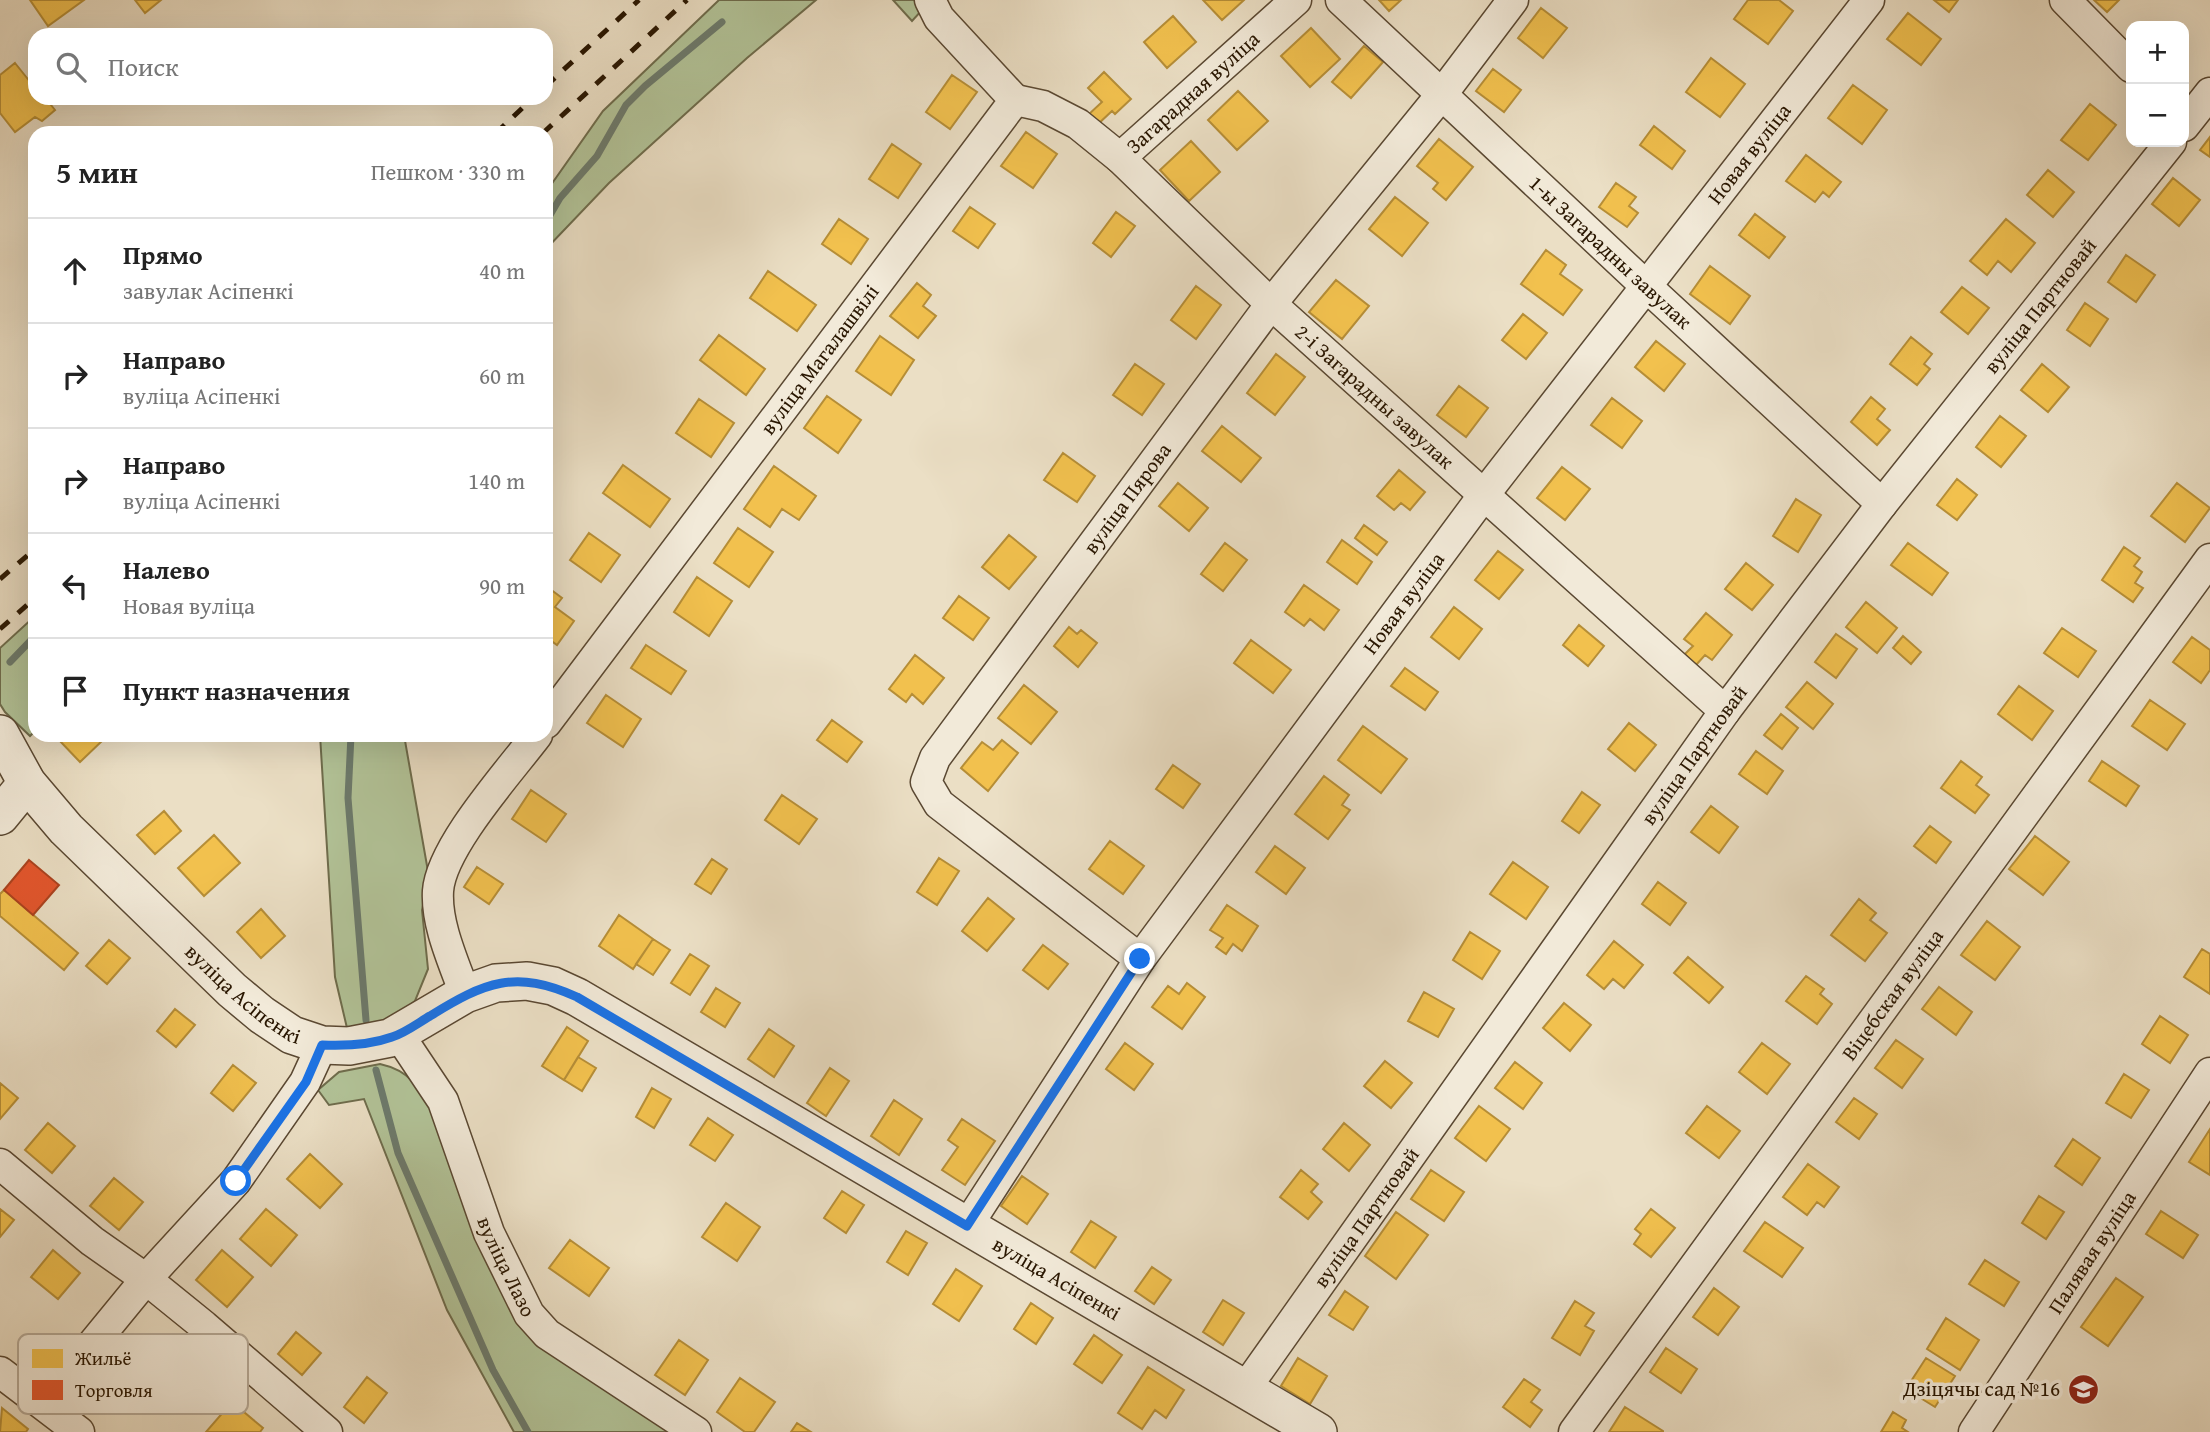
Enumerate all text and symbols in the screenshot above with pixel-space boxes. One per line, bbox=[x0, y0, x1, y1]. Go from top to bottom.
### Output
map controls bbox=[2126, 21, 2189, 147]
button: + bbox=[2126, 21, 2189, 84]
street label: Загарадная вуліца bbox=[1119, 24, 1266, 161]
search box bbox=[28, 28, 553, 105]
text: Поиск bbox=[108, 47, 179, 86]
icon: search bbox=[52, 48, 90, 86]
button: − bbox=[2126, 84, 2189, 147]
street label: Новая вуліца bbox=[1700, 96, 1798, 211]
text: 5 мин bbox=[56, 150, 138, 194]
text: Пешком · 330 m bbox=[371, 155, 525, 188]
street label: 1-ы Загарадны завулак bbox=[1522, 168, 1699, 336]
street label: вуліца Партновай bbox=[1976, 231, 2104, 380]
text: Прямо bbox=[123, 235, 203, 274]
icon: ahead bbox=[56, 252, 94, 290]
text: 40 m bbox=[479, 254, 525, 287]
text: завулак Асіпенкі bbox=[123, 274, 294, 307]
street label: вуліца Магалашвілі bbox=[752, 277, 886, 441]
street label: 2-і Загарадны завулак bbox=[1288, 317, 1461, 476]
text: Направо bbox=[123, 340, 225, 379]
icon: right bbox=[56, 357, 94, 395]
text: 60 m bbox=[479, 359, 525, 392]
text: вуліца Асіпенкі bbox=[123, 379, 280, 412]
street label: вуліца Пярова bbox=[1075, 436, 1178, 560]
text: Направо bbox=[123, 445, 225, 484]
icon: right bbox=[56, 462, 94, 500]
text: 140 m bbox=[468, 464, 525, 497]
text: вуліца Асіпенкі bbox=[123, 484, 280, 517]
street label: Новая вуліца bbox=[1355, 545, 1452, 661]
text: Налево bbox=[123, 550, 210, 589]
icon: left bbox=[56, 567, 94, 605]
text: 90 m bbox=[479, 569, 525, 602]
text: Новая вуліца bbox=[123, 589, 255, 622]
text: Пункт назначения bbox=[123, 671, 350, 710]
icon: arrive bbox=[56, 672, 94, 710]
street label: вуліца Партновай bbox=[1633, 678, 1755, 831]
street label: Віцебская вуліца bbox=[1834, 922, 1951, 1067]
street label: вуліца Асіпенкі bbox=[178, 936, 305, 1052]
route end bbox=[1124, 943, 1155, 974]
street label: вуліца Партновай bbox=[1305, 1141, 1426, 1294]
route start bbox=[220, 1165, 251, 1196]
street label: Палявая вуліца bbox=[2040, 1184, 2144, 1320]
street label: вуліца Лазо bbox=[470, 1212, 544, 1322]
street label: вуліца Асіпенкі bbox=[987, 1228, 1127, 1328]
legend bbox=[18, 1334, 248, 1414]
text: Жильё bbox=[74, 1344, 132, 1372]
school or university icon: Дзіцячы сад №16 bbox=[2066, 1372, 2100, 1406]
place label: Дзіцячы сад №16 bbox=[1902, 1373, 2060, 1404]
text: Торговля bbox=[75, 1376, 153, 1404]

